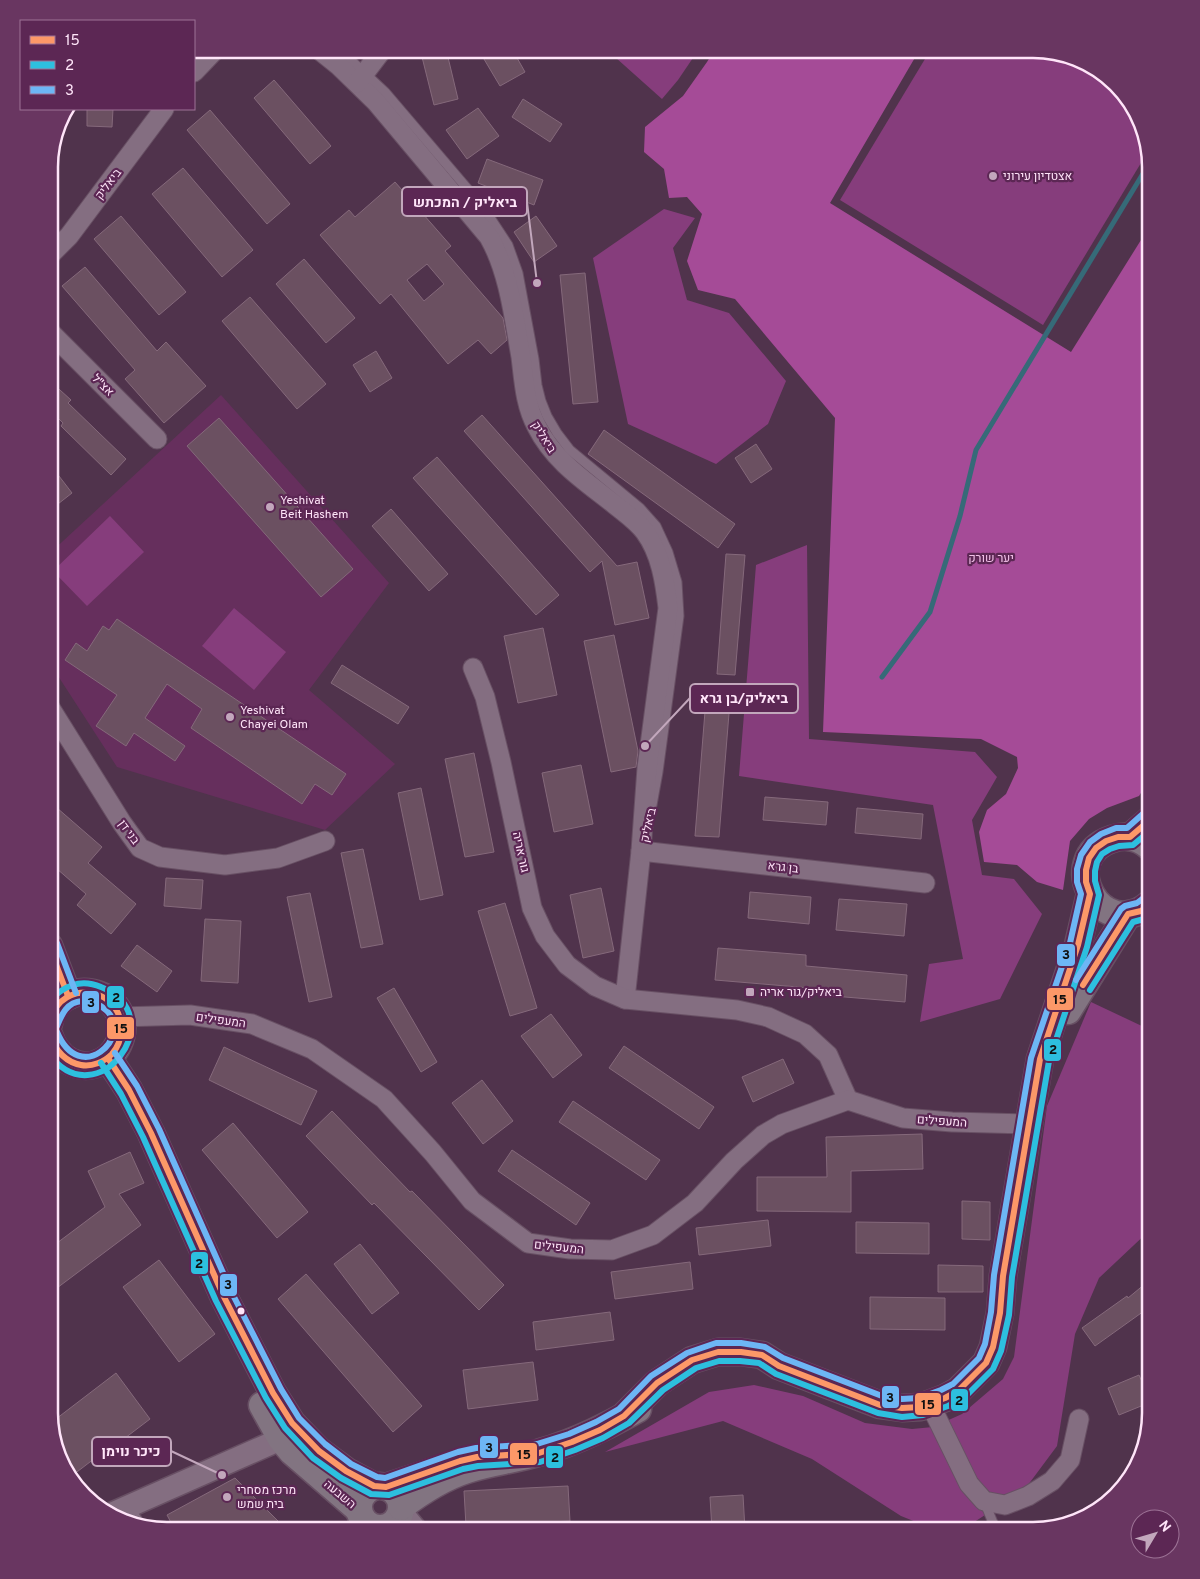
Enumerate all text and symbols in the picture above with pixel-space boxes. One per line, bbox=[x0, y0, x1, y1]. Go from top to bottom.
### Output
legend bbox=[20, 20, 195, 110]
text: 15 bbox=[65, 32, 80, 51]
text: 2 bbox=[65, 57, 74, 76]
text: 3 bbox=[65, 82, 74, 101]
street label: ביאליק bbox=[92, 165, 126, 203]
place label: אצטדיון עירוני bbox=[1003, 169, 1073, 185]
marker: אצטדיון עירוני bbox=[987, 170, 999, 182]
callout: ביאליק / המכתש bbox=[402, 187, 527, 216]
text: ביאליק / המכתש bbox=[413, 195, 517, 212]
street label: אצ"ל bbox=[88, 371, 117, 401]
street label: ביאליק bbox=[527, 418, 560, 457]
place label: Yeshivat Beit Hashem bbox=[280, 493, 349, 523]
marker: Yeshivat Beit Hashem bbox=[264, 501, 276, 513]
park label: יער שורק bbox=[968, 551, 1014, 567]
callout: ביאליק/בן גרא bbox=[690, 684, 798, 713]
text: ביאליק/בן גרא bbox=[700, 691, 789, 708]
place label: Yeshivat Chayei Olam bbox=[240, 703, 308, 733]
marker: Yeshivat Chayei Olam bbox=[224, 711, 236, 723]
street label: ביאליק bbox=[637, 806, 661, 844]
street label: בני דן bbox=[114, 817, 143, 849]
street label: גור אריה bbox=[508, 830, 532, 874]
street label: בן גרא bbox=[767, 858, 800, 878]
line badge: 3 bbox=[1056, 943, 1076, 967]
text: 3 bbox=[1062, 947, 1070, 964]
line badge: 2 bbox=[106, 985, 125, 1009]
place label: ביאליק/גור אריה bbox=[760, 985, 843, 1001]
marker: ביאליק/גור אריה bbox=[744, 986, 756, 998]
line badge: 15 bbox=[1046, 987, 1074, 1011]
line badge: 3 bbox=[81, 990, 100, 1014]
text: 2 bbox=[112, 990, 120, 1007]
text: 15 bbox=[1053, 992, 1067, 1009]
text: 3 bbox=[87, 995, 95, 1012]
street label: המעפילים bbox=[195, 1010, 247, 1032]
line badge: 15 bbox=[106, 1016, 135, 1040]
text: 15 bbox=[114, 1021, 128, 1038]
line badge: 2 bbox=[1043, 1038, 1062, 1062]
text: 2 bbox=[1049, 1042, 1057, 1059]
street label: המעפילים bbox=[916, 1112, 968, 1132]
street label: המעפילים bbox=[533, 1237, 585, 1259]
line badge: 2 bbox=[190, 1251, 209, 1275]
text: 2 bbox=[195, 1256, 203, 1273]
line badge: 3 bbox=[219, 1273, 238, 1297]
text: 3 bbox=[224, 1277, 232, 1294]
unlabelled marker bbox=[236, 1306, 246, 1316]
line badge: 3 bbox=[881, 1385, 900, 1409]
line badge: 2 bbox=[950, 1388, 969, 1412]
text: 3 bbox=[886, 1390, 894, 1407]
line badge: 15 bbox=[914, 1392, 942, 1416]
text: 2 bbox=[955, 1393, 963, 1410]
text: 15 bbox=[921, 1397, 935, 1414]
line badge: 3 bbox=[479, 1435, 499, 1459]
callout: כיכר נוימן bbox=[92, 1437, 171, 1466]
text: 3 bbox=[485, 1440, 493, 1457]
line badge: 15 bbox=[509, 1442, 538, 1466]
text: כיכר נוימן bbox=[101, 1444, 161, 1461]
line badge: 2 bbox=[545, 1445, 564, 1469]
text: 15 bbox=[517, 1447, 531, 1464]
text: 2 bbox=[551, 1450, 559, 1467]
street label: השבעה bbox=[320, 1477, 359, 1513]
place label: מרכז מסחרי בית שמש bbox=[237, 1483, 296, 1513]
marker: מרכז מסחרי בית שמש bbox=[221, 1491, 233, 1503]
north arrow bbox=[1130, 1509, 1180, 1559]
text: N bbox=[1154, 1518, 1174, 1536]

